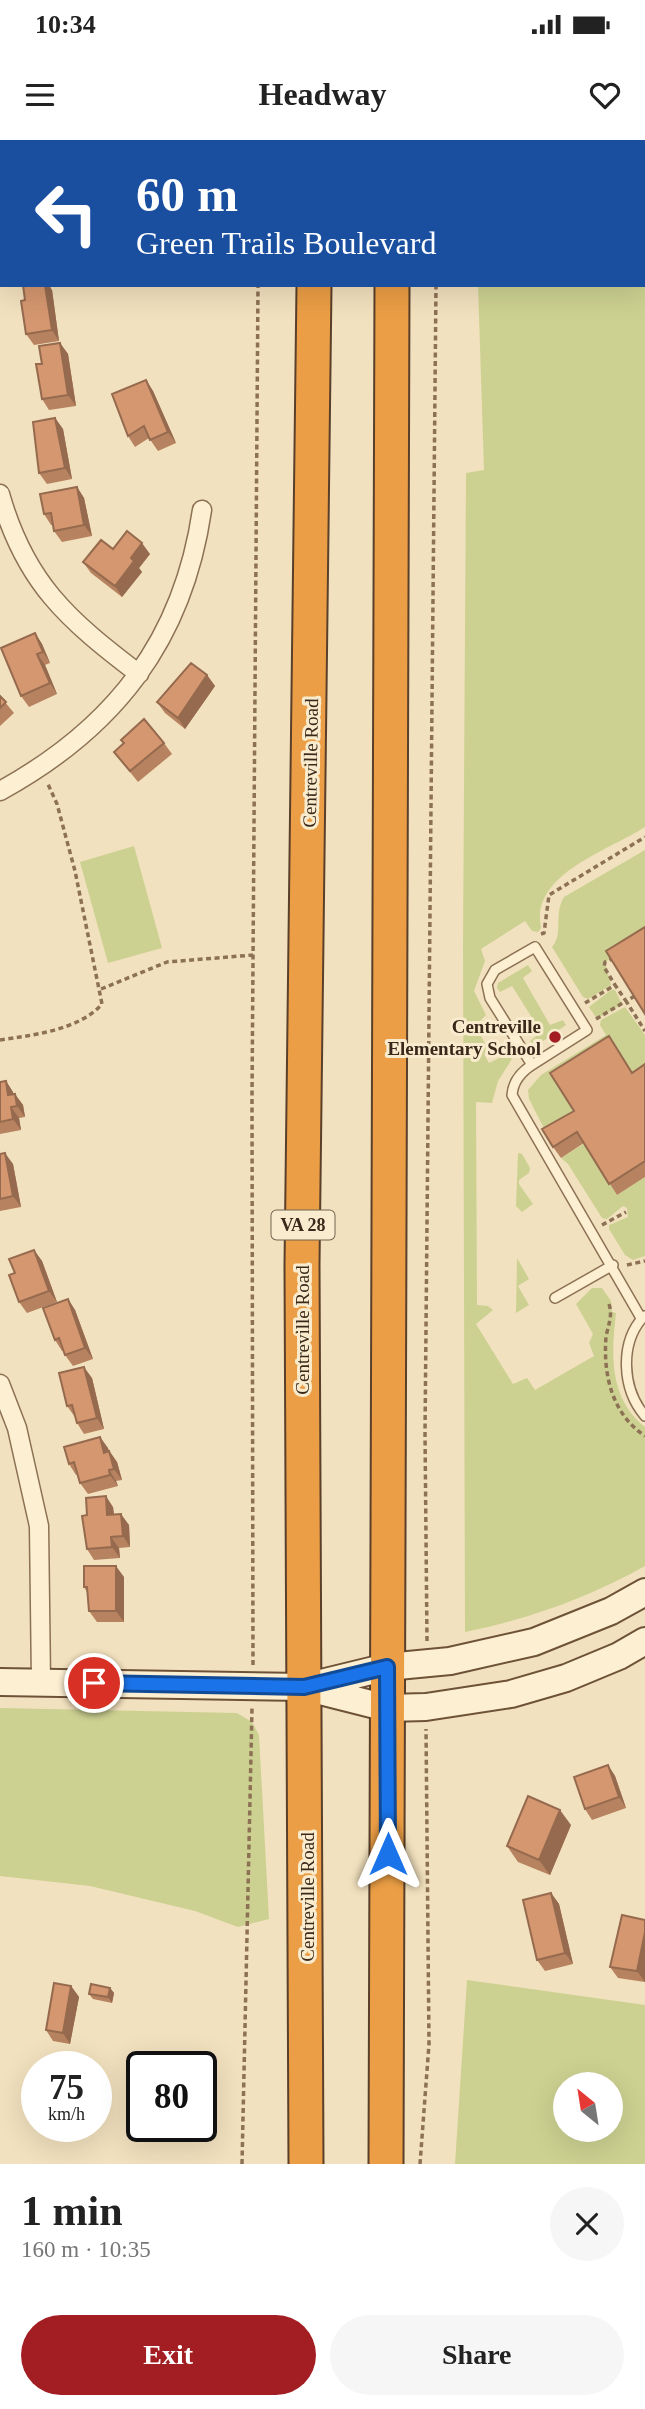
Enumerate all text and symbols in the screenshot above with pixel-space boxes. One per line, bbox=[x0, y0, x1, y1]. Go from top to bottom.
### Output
text: 10:34 bbox=[35, 10, 96, 39]
icon: menu bbox=[21, 76, 59, 114]
text: Headway bbox=[259, 76, 387, 112]
icon: heart bbox=[586, 76, 624, 114]
text: 60 m bbox=[136, 167, 238, 222]
icon: left bbox=[21, 168, 112, 259]
text: Green Trails Boulevard bbox=[136, 225, 436, 261]
street label: Centreville Road bbox=[299, 698, 322, 828]
place label: Centreville Elementary School bbox=[387, 1016, 541, 1059]
marker: Centreville Elementary School bbox=[547, 1029, 563, 1045]
road number: VA 28 bbox=[272, 1210, 334, 1240]
street label: Centreville Road bbox=[292, 1265, 313, 1395]
pin bbox=[64, 1653, 124, 1713]
icon: arrive bbox=[75, 1664, 113, 1702]
position arrow bbox=[351, 1817, 425, 1891]
street label: Centreville Road bbox=[297, 1832, 318, 1962]
speed limit sign: 80 bbox=[126, 2051, 217, 2142]
text: 75 bbox=[49, 2068, 84, 2107]
north arrow bbox=[553, 2072, 623, 2142]
map controls bbox=[553, 2072, 623, 2142]
text: km/h bbox=[48, 2104, 85, 2124]
button: close bbox=[550, 2187, 624, 2261]
text: 1 min bbox=[21, 2188, 123, 2234]
text: 160 m · 10:35 bbox=[21, 2237, 151, 2262]
button: Exit bbox=[21, 2315, 316, 2395]
button: Share bbox=[330, 2315, 624, 2395]

